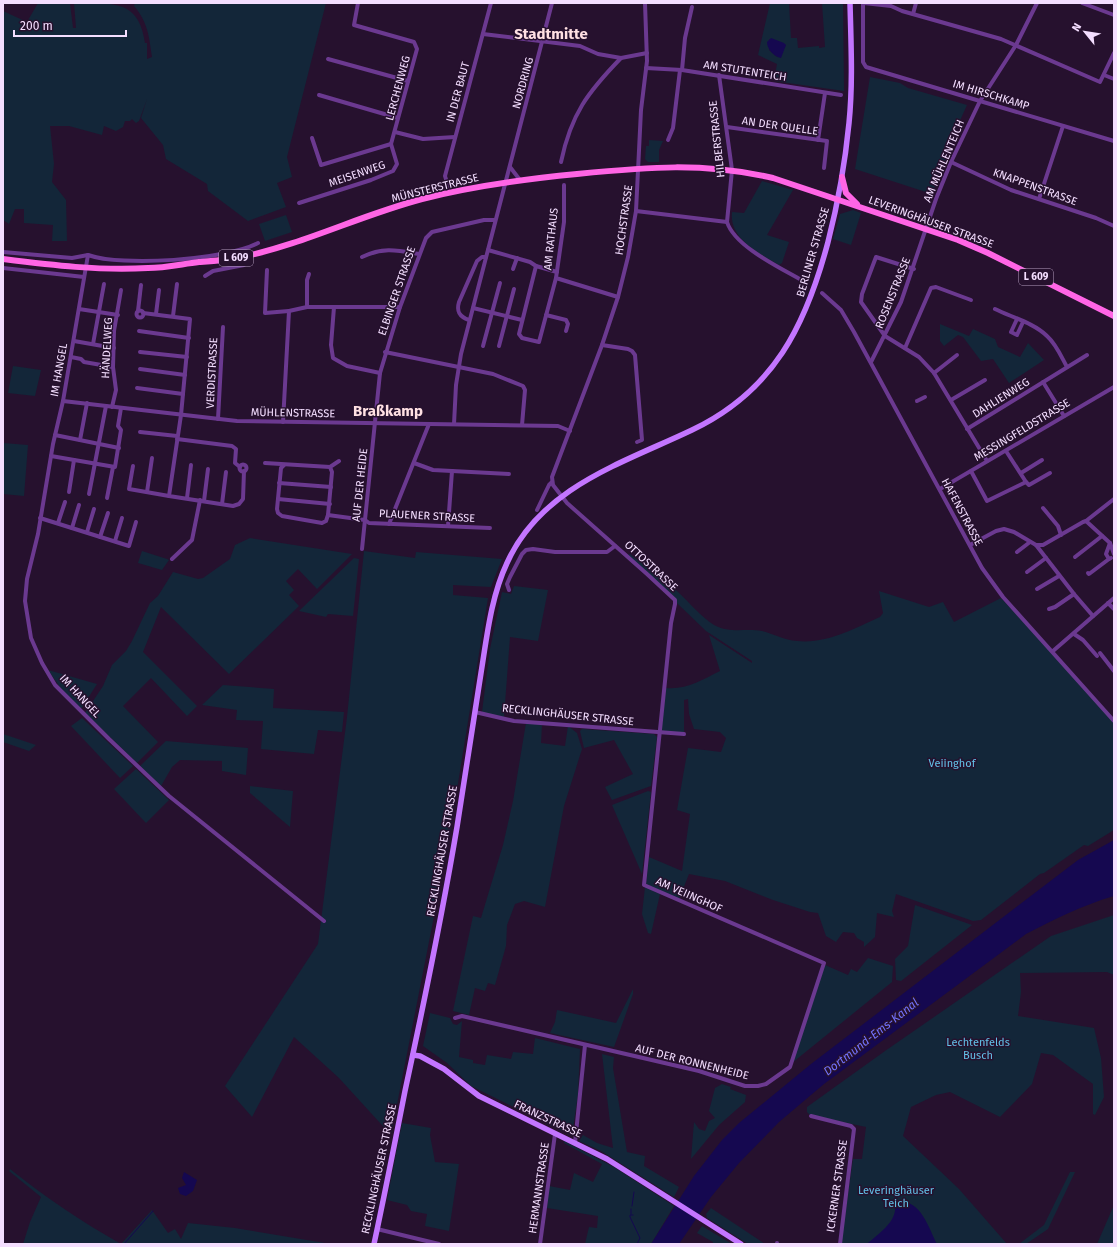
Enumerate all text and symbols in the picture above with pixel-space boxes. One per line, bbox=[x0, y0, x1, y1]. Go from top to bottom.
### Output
scale bar bbox=[14, 12, 126, 38]
north arrow bbox=[1065, 12, 1105, 52]
text: 200 m bbox=[20, 19, 53, 33]
text: N bbox=[1069, 21, 1084, 34]
district label: Stadtmitte bbox=[514, 25, 588, 43]
street label: LERCHENWEG bbox=[383, 54, 413, 122]
street label: NORDRING bbox=[510, 56, 536, 110]
street label: AM STUTENTEICH bbox=[702, 58, 788, 84]
street label: IN DER BAUT bbox=[444, 60, 472, 124]
street label: IM HIRSCHKAMP bbox=[951, 77, 1031, 113]
street label: HILBERSTRASSE bbox=[706, 100, 728, 178]
street label: AN DER QUELLE bbox=[741, 114, 819, 138]
street label: AM MÜHLENTEICH bbox=[920, 117, 967, 204]
street label: MEISENWEG bbox=[327, 158, 387, 190]
street label: KNAPPENSTRASSE bbox=[991, 166, 1079, 208]
street label: MÜNSTERSTRASSE bbox=[390, 170, 480, 205]
street label: HOCHSTRASSE bbox=[613, 184, 635, 256]
street label: LEVERINGHÄUSER STRASSE bbox=[867, 192, 996, 251]
street label: BERLINER STRASSE bbox=[794, 205, 832, 299]
street label: AM RATHAUS bbox=[541, 207, 561, 271]
street label: ELBINGER STRASSE bbox=[376, 245, 418, 337]
road number: L 609 bbox=[219, 250, 253, 266]
street label: ROSENSTRASSE bbox=[873, 255, 913, 331]
road number: L 609 bbox=[1019, 269, 1053, 285]
street label: HÄNDELWEG bbox=[98, 317, 115, 379]
street label: VERDISTRASSE bbox=[204, 337, 220, 409]
street label: IM HANGEL bbox=[48, 342, 70, 398]
street label: DAHLIENWEG bbox=[970, 375, 1032, 421]
street label: MESSINGFELDSTRASSE bbox=[972, 396, 1073, 464]
district label: Braßkamp bbox=[353, 402, 423, 420]
street label: MÜHLENSTRASSE bbox=[251, 405, 335, 420]
street label: AUF DER HEIDE bbox=[350, 447, 370, 522]
street label: HAFENSTRASSE bbox=[939, 476, 985, 548]
street label: PLAUENER STRASSE bbox=[379, 507, 476, 525]
street label: OTTOSTRASSE bbox=[622, 538, 680, 594]
street label: IM HANGEL bbox=[57, 672, 104, 721]
street label: RECKLINGHÄUSER STRASSE bbox=[501, 701, 635, 728]
park label: Veiinghof bbox=[929, 757, 977, 770]
street label: RECKLINGHÄUSER STRASSE bbox=[423, 784, 460, 917]
street label: AM VEIINGHOF bbox=[654, 875, 725, 916]
water label: Dortmund-Ems-Kanal bbox=[821, 996, 921, 1078]
park label: Lechtenfelds Busch bbox=[946, 1036, 1010, 1062]
street label: AUF DER RONNENHEIDE bbox=[634, 1042, 750, 1082]
street label: FRANZSTRASSE bbox=[512, 1098, 584, 1140]
street label: RECKLINGHÄUSER STRASSE bbox=[358, 1102, 399, 1235]
street label: ICKERNER STRASSE bbox=[824, 1139, 850, 1233]
street label: HERMANNSTRASSE bbox=[526, 1141, 552, 1234]
park label: Leveringhäuser Teich bbox=[858, 1184, 935, 1210]

